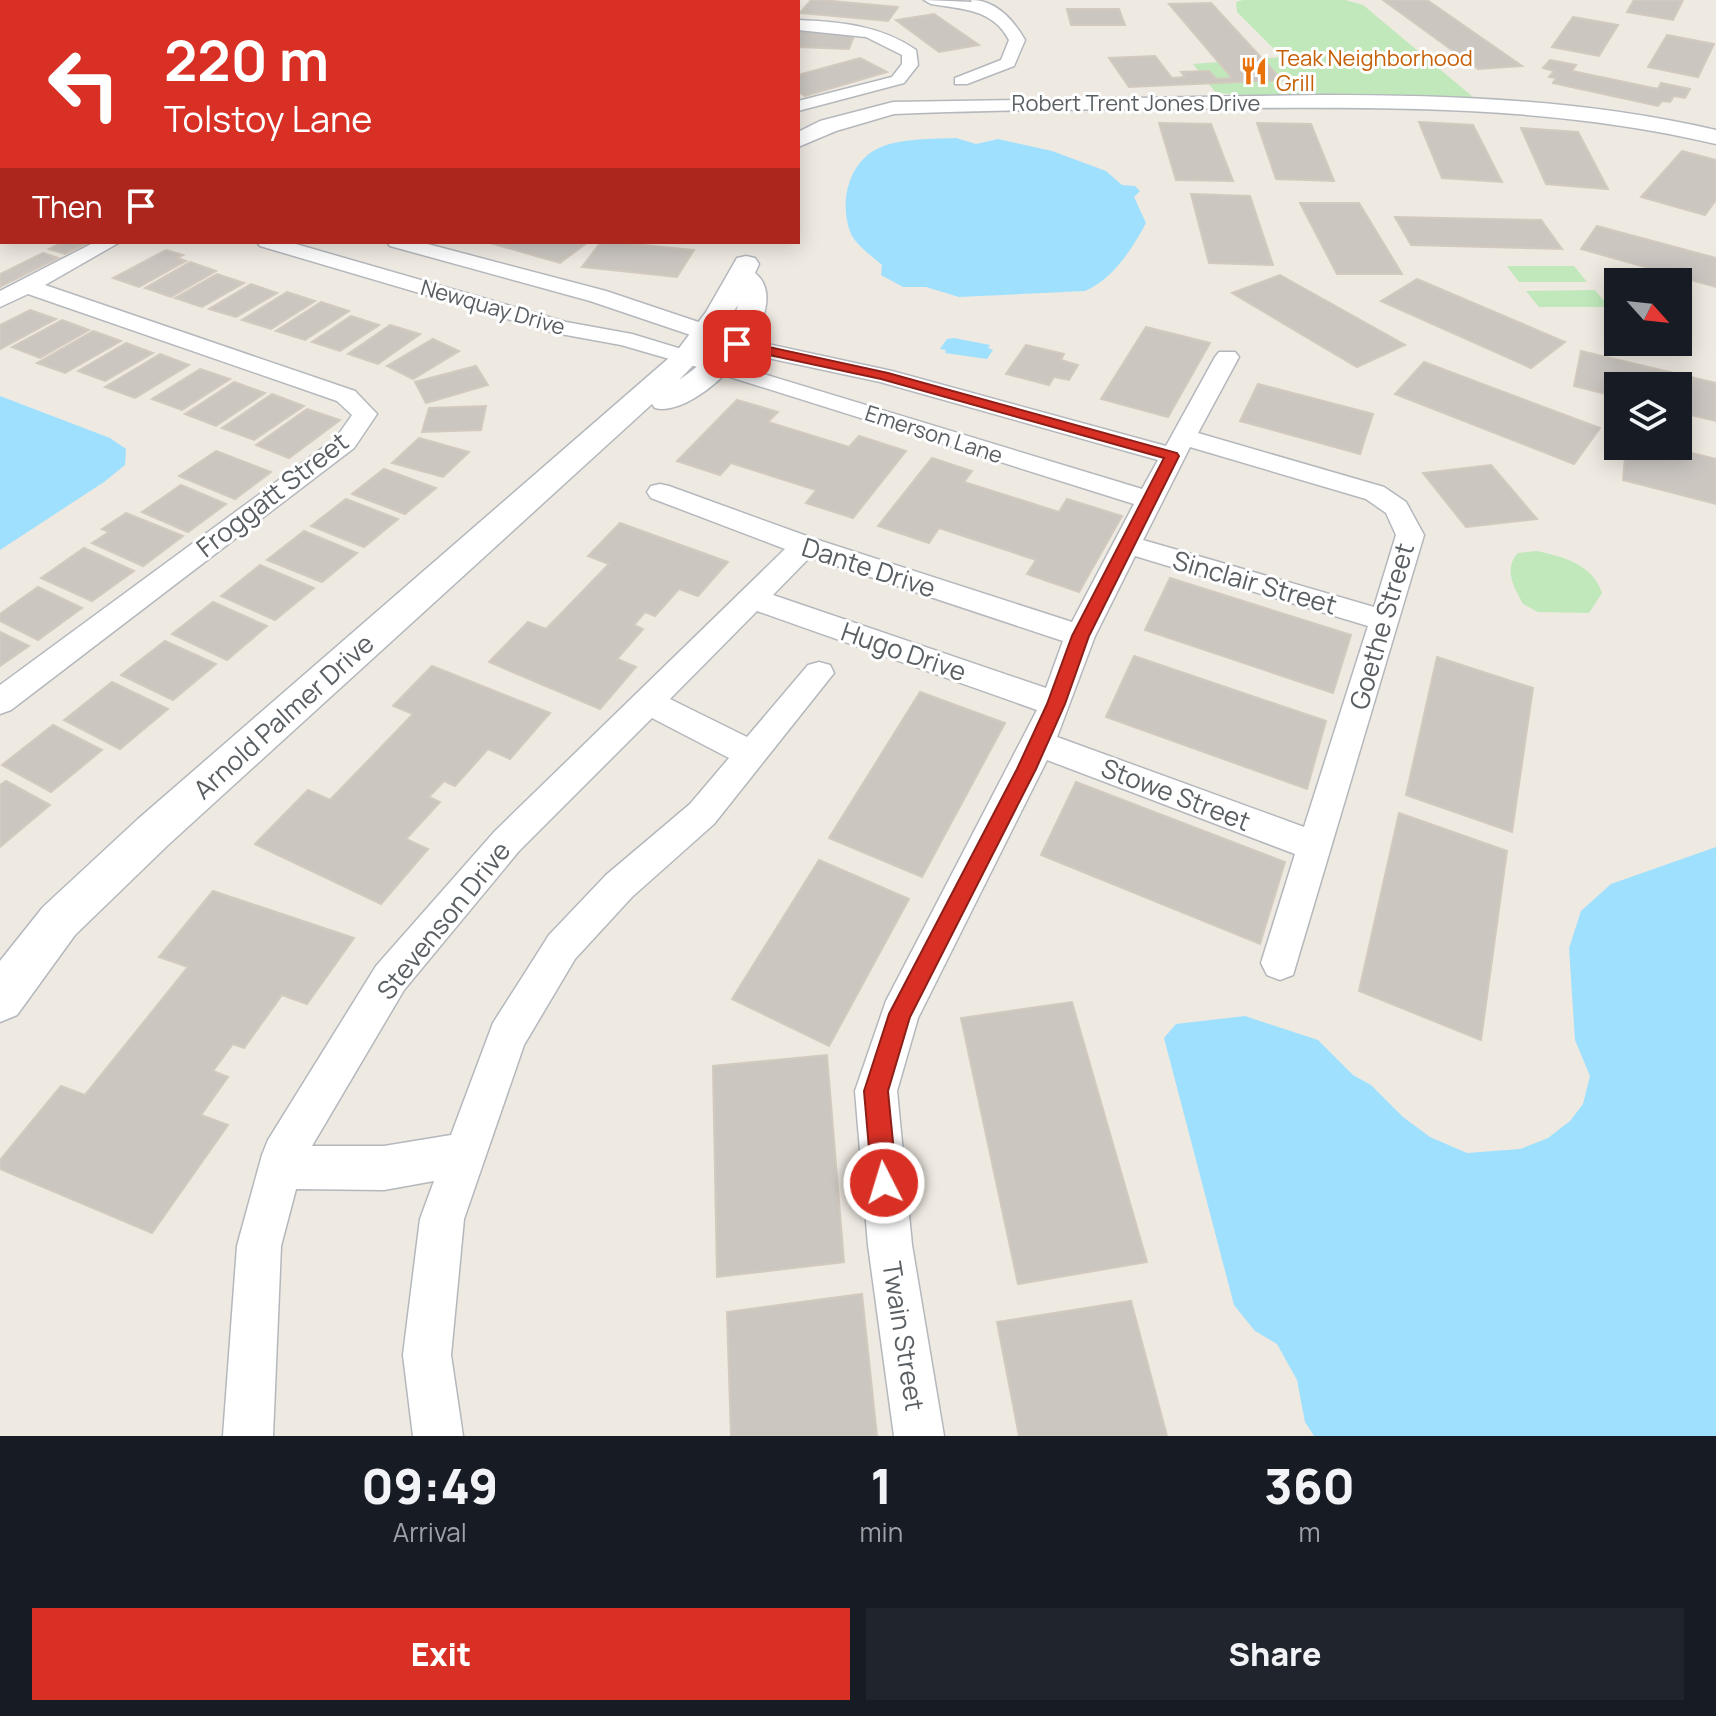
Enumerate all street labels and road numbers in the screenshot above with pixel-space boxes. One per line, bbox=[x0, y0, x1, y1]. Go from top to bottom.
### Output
street label: Robert Trent Jones Drive bbox=[1012, 88, 1261, 118]
street label: Newquay Drive bbox=[417, 272, 569, 342]
street label: Emerson Lane bbox=[861, 398, 1007, 470]
street label: Froggatt Street bbox=[189, 423, 355, 565]
street label: Dante Drive bbox=[798, 528, 940, 606]
street label: Goethe Street bbox=[1340, 539, 1422, 713]
street label: Sinclair Street bbox=[1169, 541, 1341, 623]
street label: Hugo Drive bbox=[837, 613, 971, 689]
street label: Arnold Palmer Drive bbox=[185, 625, 381, 807]
street label: Stowe Street bbox=[1096, 749, 1256, 839]
street label: Stevenson Drive bbox=[368, 833, 518, 1007]
street label: Twain Street bbox=[874, 1259, 934, 1413]

